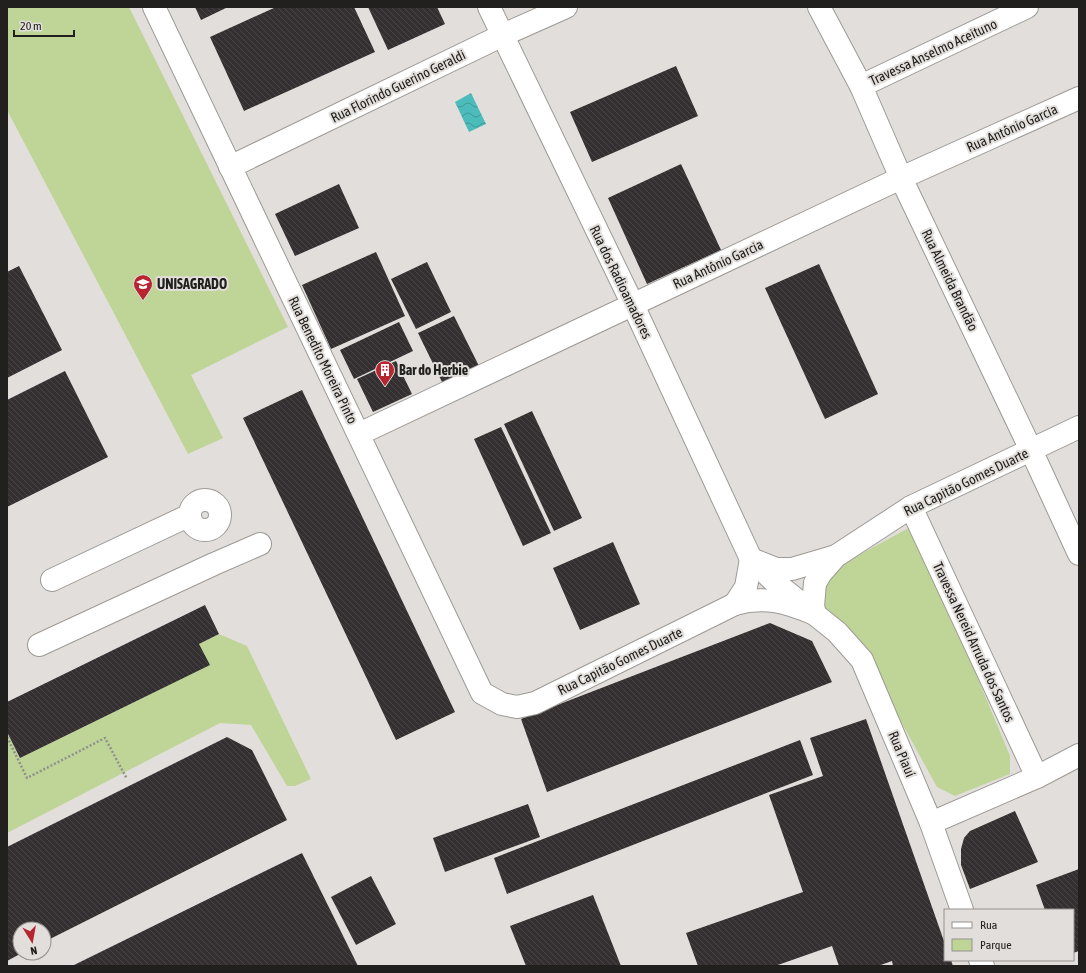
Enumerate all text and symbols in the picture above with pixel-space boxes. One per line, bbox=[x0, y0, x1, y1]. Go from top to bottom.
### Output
scale bar bbox=[14, 12, 74, 38]
street label: Travessa Anselmo Aceituno bbox=[867, 15, 999, 89]
text: 20 m bbox=[20, 19, 42, 33]
street label: Rua Florindo Guerino Geraldi bbox=[328, 46, 468, 126]
street label: Rua Antônio Garcia bbox=[964, 101, 1060, 155]
street label: Rua dos Radioamadores bbox=[587, 223, 655, 341]
street label: Rua Almeida Brandão bbox=[918, 227, 982, 333]
street label: Rua Antônio Garcia bbox=[670, 236, 766, 292]
school or university icon: UNISAGRADO bbox=[132, 273, 154, 301]
place label: UNISAGRADO bbox=[157, 276, 227, 292]
street label: Rua Benedito Moreira Pinto bbox=[285, 294, 361, 426]
building icon: Bar do Herbie bbox=[374, 359, 396, 387]
place label: Bar do Herbie bbox=[399, 362, 468, 378]
street label: Rua Capitão Gomes Duarte bbox=[901, 445, 1031, 519]
street label: Travessa Nereid Arruda dos Santos bbox=[930, 560, 1018, 724]
street label: Rua Capitão Gomes Duarte bbox=[555, 624, 685, 698]
street label: Rua Piauí bbox=[885, 729, 919, 779]
legend bbox=[944, 909, 1074, 961]
text: Rua bbox=[980, 918, 997, 932]
north arrow bbox=[12, 921, 52, 961]
text: Parque bbox=[980, 938, 1012, 952]
text: N bbox=[30, 944, 38, 957]

